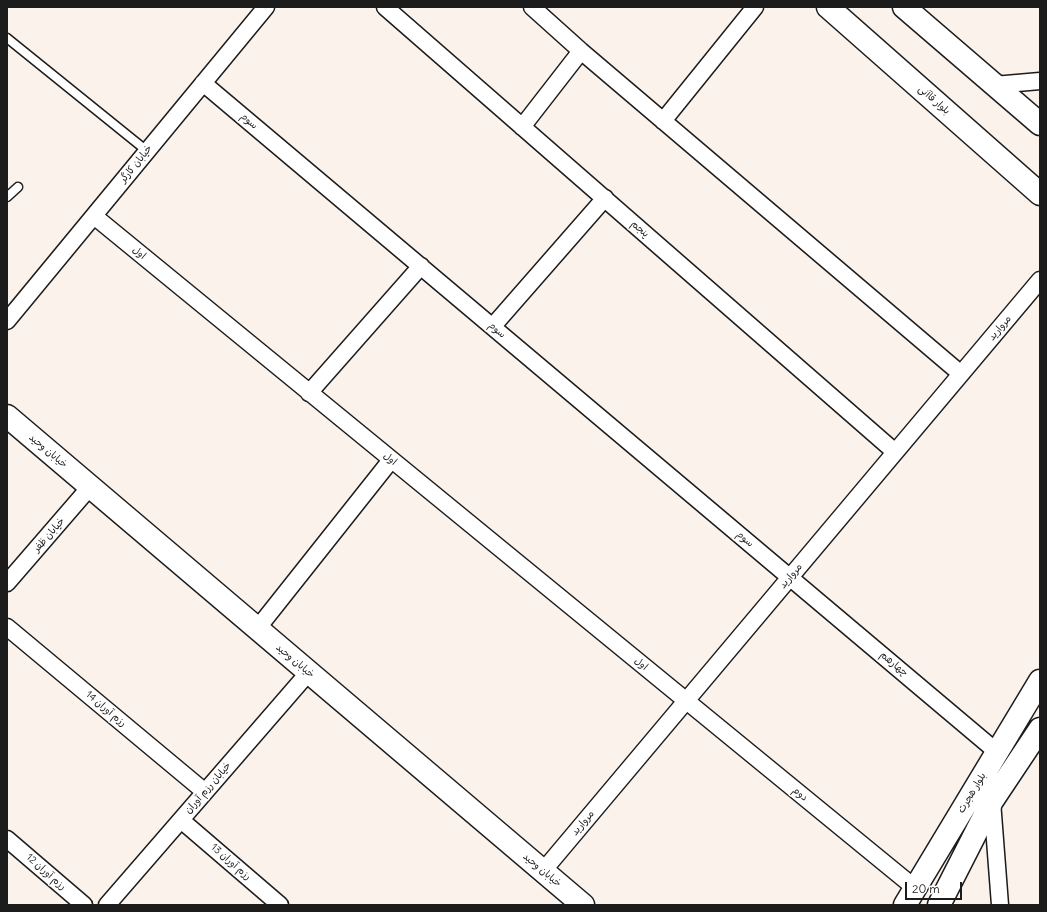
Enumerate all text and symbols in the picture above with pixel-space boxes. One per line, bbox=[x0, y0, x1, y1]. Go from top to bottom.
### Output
street label: بلوار قاآنی bbox=[916, 83, 952, 117]
street label: سوم bbox=[238, 110, 260, 132]
street label: خیابان کارگر bbox=[117, 143, 155, 185]
street label: پنجم bbox=[628, 218, 652, 240]
street label: اول bbox=[130, 244, 148, 262]
street label: مروارید bbox=[986, 313, 1014, 343]
street label: سوم bbox=[486, 319, 508, 341]
street label: خیابان وحید bbox=[26, 432, 70, 470]
street label: اول bbox=[381, 450, 399, 468]
street label: خیابان ظفر bbox=[31, 515, 67, 555]
street label: سوم bbox=[734, 528, 756, 550]
street label: مروارید bbox=[777, 561, 805, 591]
street label: خیابان وحید bbox=[273, 642, 317, 680]
street label: چهارهم bbox=[878, 649, 910, 679]
street label: اول bbox=[632, 655, 650, 673]
street label: رزم آوران 14 bbox=[83, 689, 129, 729]
street label: خیابان رزم آوران bbox=[182, 760, 234, 816]
street label: بلوار هجرت bbox=[955, 771, 989, 815]
street label: دوم bbox=[790, 784, 810, 804]
street label: مروارید bbox=[569, 808, 597, 838]
street label: رزم آوران 13 bbox=[209, 841, 253, 883]
street label: رزم آوران 12 bbox=[24, 851, 68, 893]
street label: خیابان وحید bbox=[520, 851, 564, 889]
scale bar bbox=[907, 874, 964, 900]
text: 20 m bbox=[912, 881, 940, 896]

